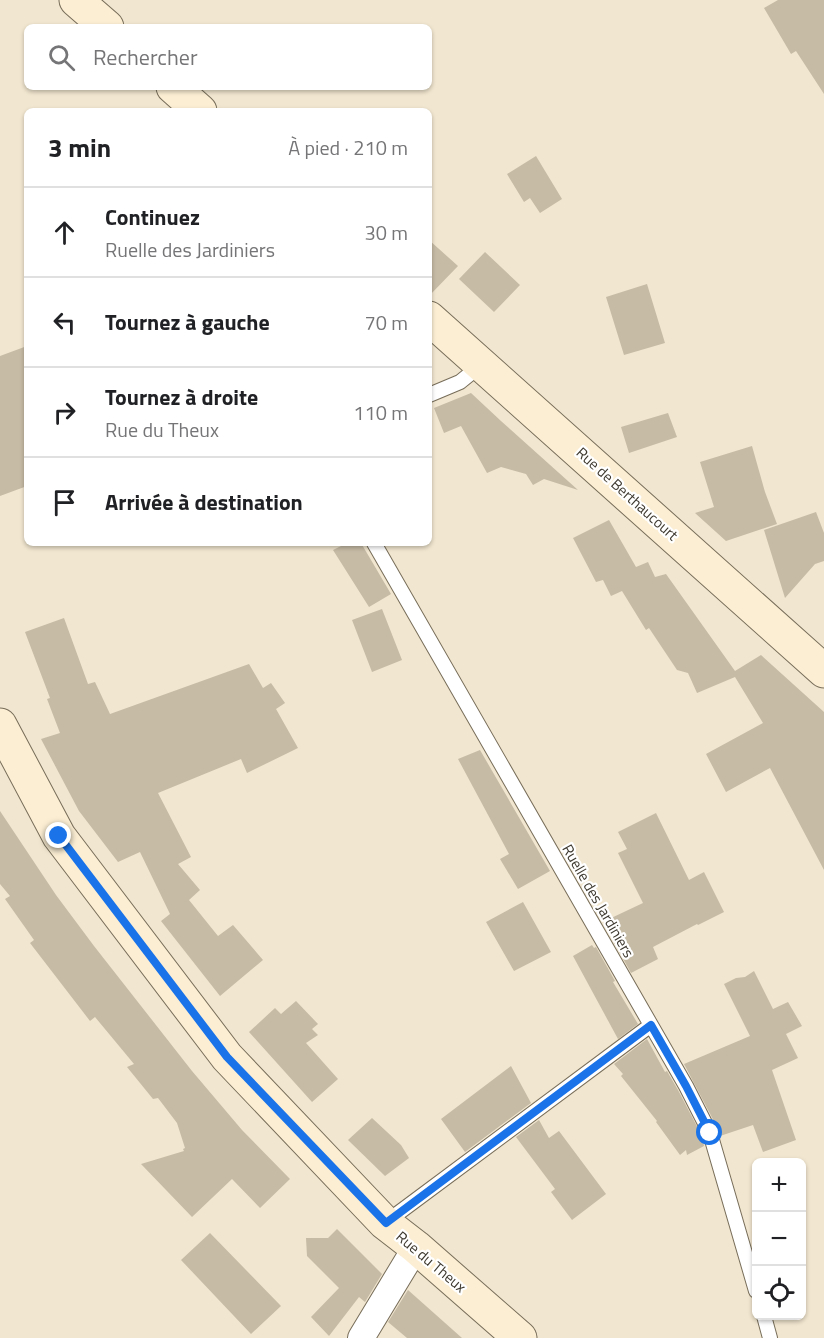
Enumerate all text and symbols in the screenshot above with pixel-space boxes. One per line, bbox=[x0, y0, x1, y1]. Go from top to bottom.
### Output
search box bbox=[24, 24, 432, 90]
text: Rechercher bbox=[93, 40, 198, 74]
icon: search bbox=[45, 41, 78, 74]
text: 3 min bbox=[48, 128, 111, 167]
text: À pied · 210 m bbox=[288, 132, 408, 163]
text: Continuez bbox=[105, 200, 200, 234]
icon: ahead bbox=[48, 216, 81, 249]
text: 30 m bbox=[364, 217, 408, 248]
text: Ruelle des Jardiniers bbox=[105, 234, 275, 265]
text: Tournez à gauche bbox=[105, 305, 270, 339]
icon: left bbox=[48, 306, 81, 339]
text: 70 m bbox=[364, 307, 408, 338]
text: Tournez à droite bbox=[105, 380, 258, 414]
icon: right bbox=[48, 396, 81, 429]
text: 110 m bbox=[353, 397, 408, 428]
text: Rue du Theux bbox=[105, 414, 219, 445]
street label: Rue de Berthaucourt bbox=[571, 441, 684, 546]
text: Arrivée à destination bbox=[105, 485, 303, 519]
icon: arrive bbox=[48, 486, 81, 519]
route end bbox=[45, 822, 71, 848]
street label: Ruelle des Jardiniers bbox=[557, 840, 640, 962]
route start bbox=[696, 1119, 722, 1145]
map controls bbox=[752, 1158, 806, 1320]
button: + bbox=[752, 1158, 806, 1212]
button: − bbox=[752, 1212, 806, 1266]
street label: Rue du Theux bbox=[391, 1225, 472, 1298]
button: locate bbox=[752, 1266, 806, 1320]

